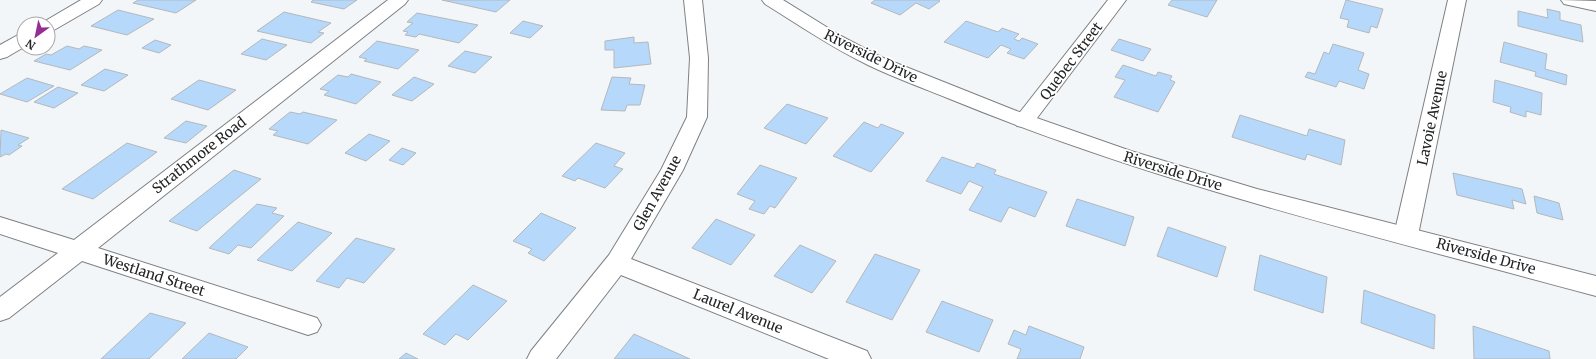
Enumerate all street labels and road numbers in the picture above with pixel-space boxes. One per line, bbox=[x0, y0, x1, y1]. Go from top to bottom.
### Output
street label: Quebec Street bbox=[1036, 18, 1107, 104]
street label: Riverside Drive bbox=[821, 26, 921, 86]
street label: Lavoie Avenue bbox=[1413, 69, 1451, 167]
street label: Strathmore Road bbox=[148, 112, 250, 197]
street label: Riverside Drive bbox=[1122, 147, 1224, 195]
street label: Glen Avenue bbox=[629, 152, 685, 234]
street label: Riverside Drive bbox=[1434, 234, 1538, 278]
street label: Westland Street bbox=[100, 250, 208, 300]
street label: Laurel Avenue bbox=[691, 285, 785, 337]

